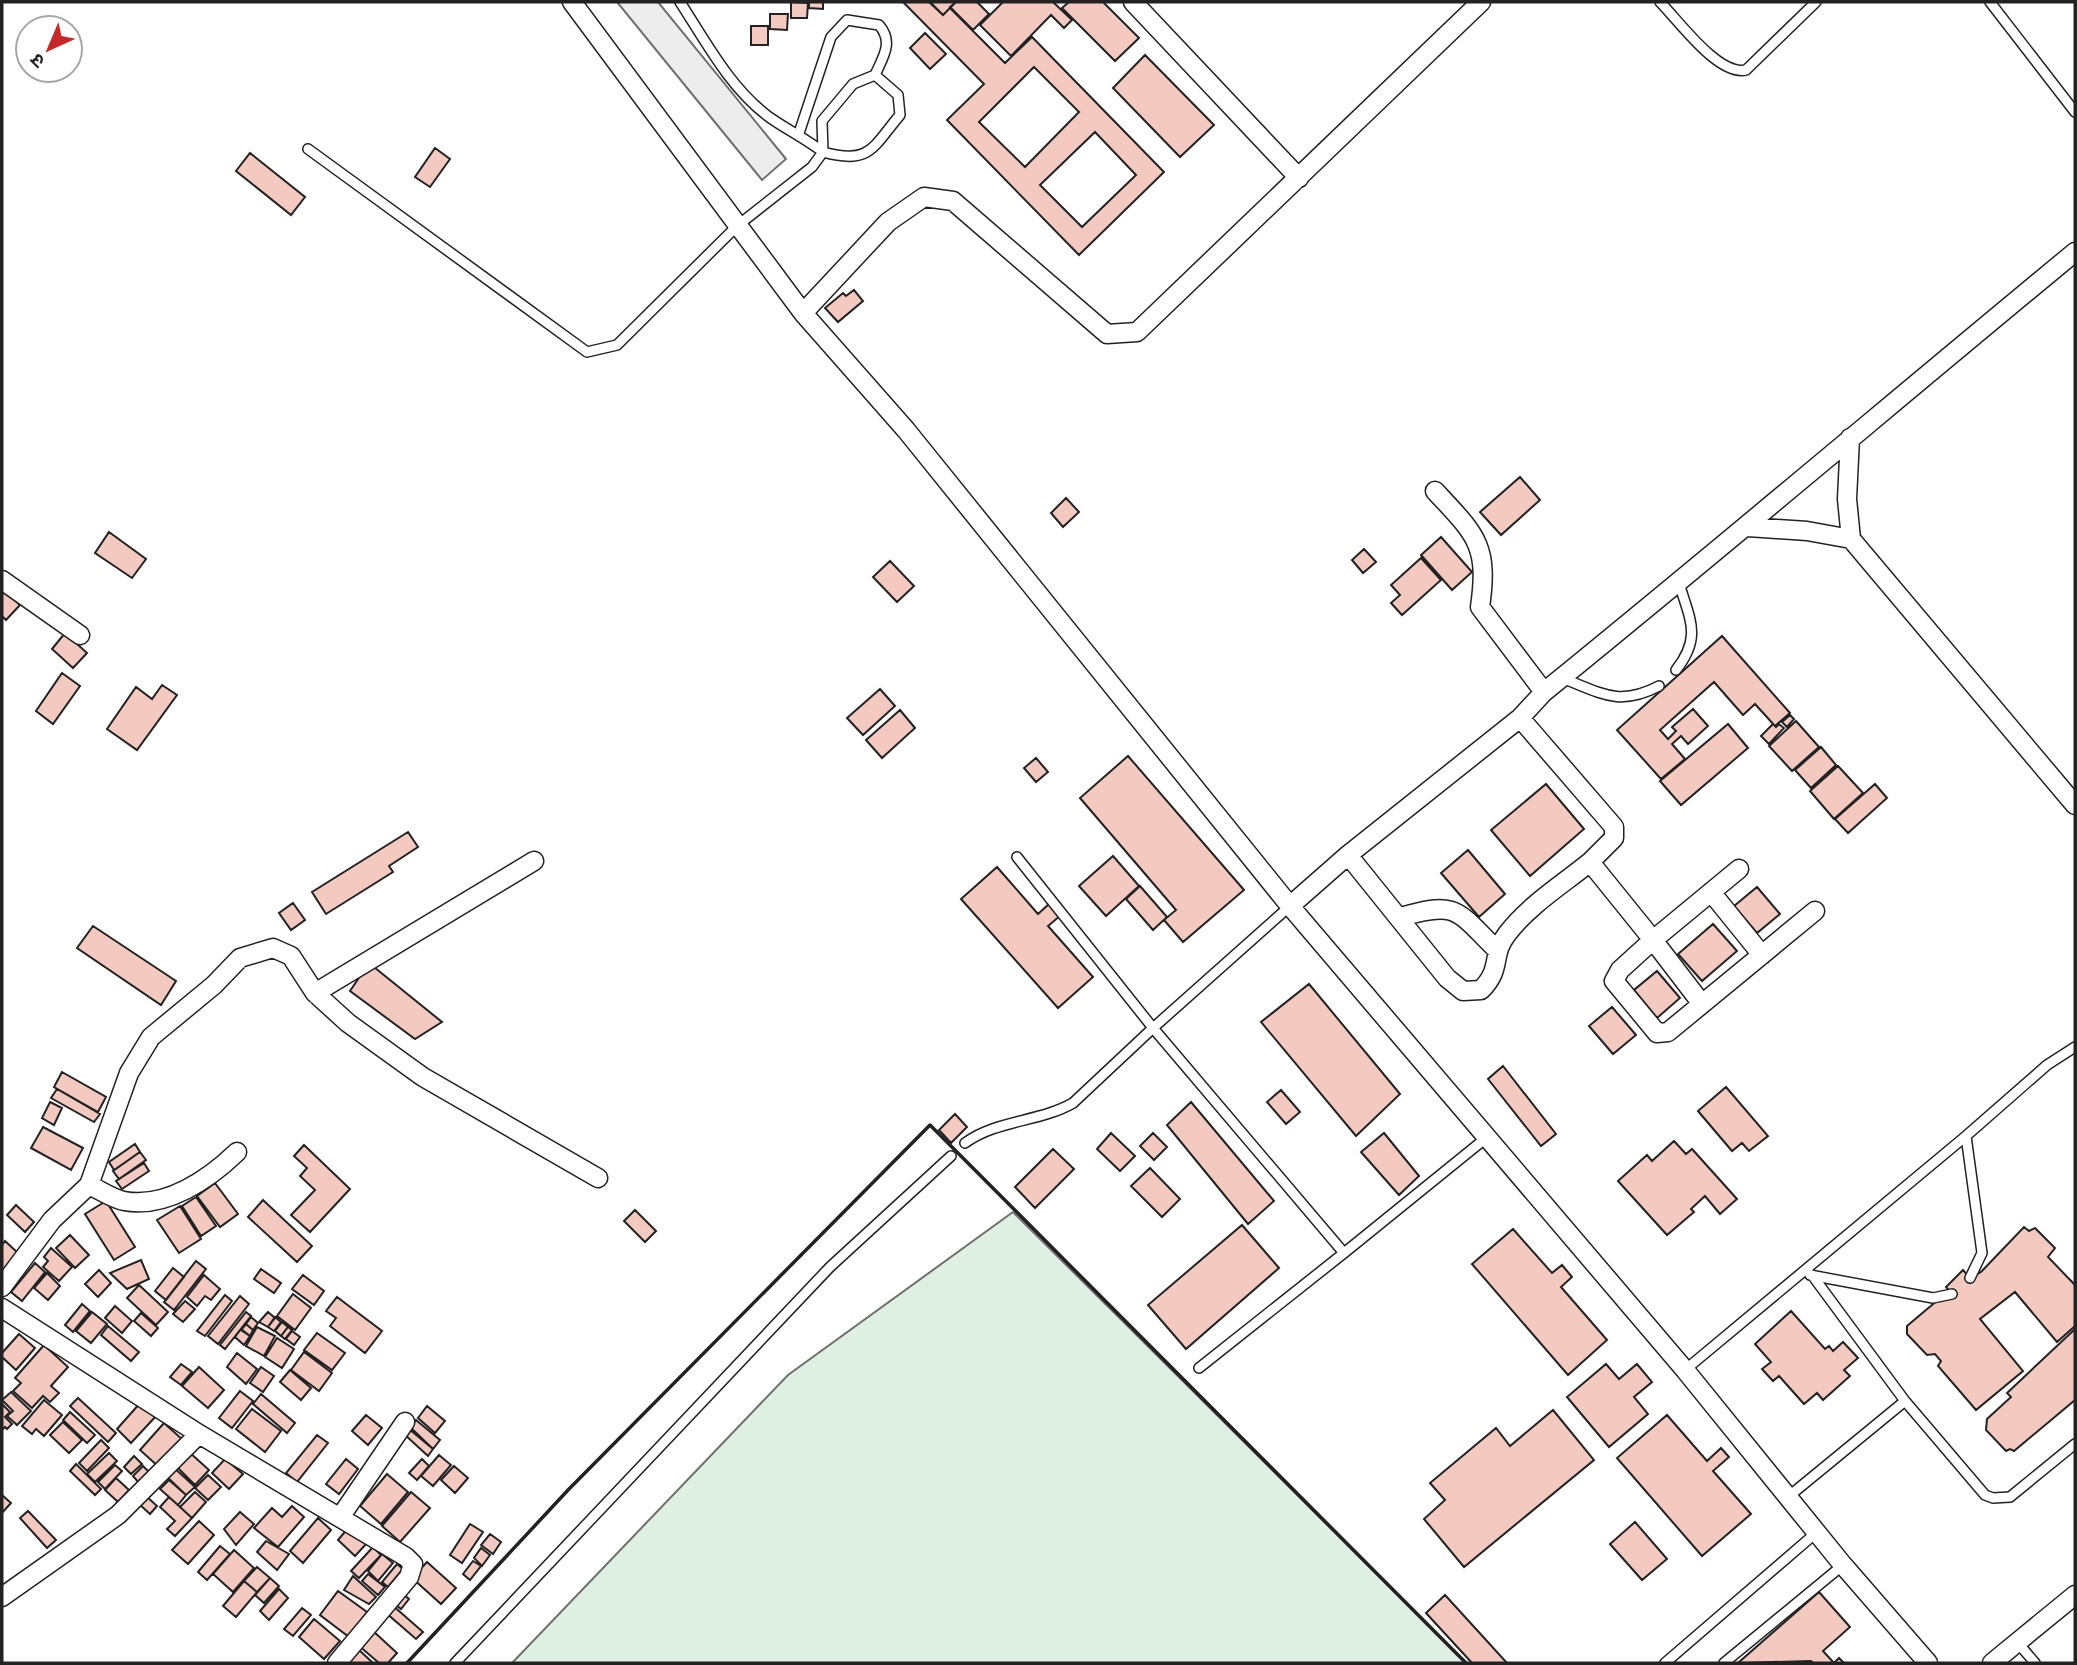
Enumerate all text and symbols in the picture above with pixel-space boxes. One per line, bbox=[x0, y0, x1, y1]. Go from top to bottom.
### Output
north arrow bbox=[14, 14, 84, 84]
text: उ bbox=[27, 49, 49, 71]

